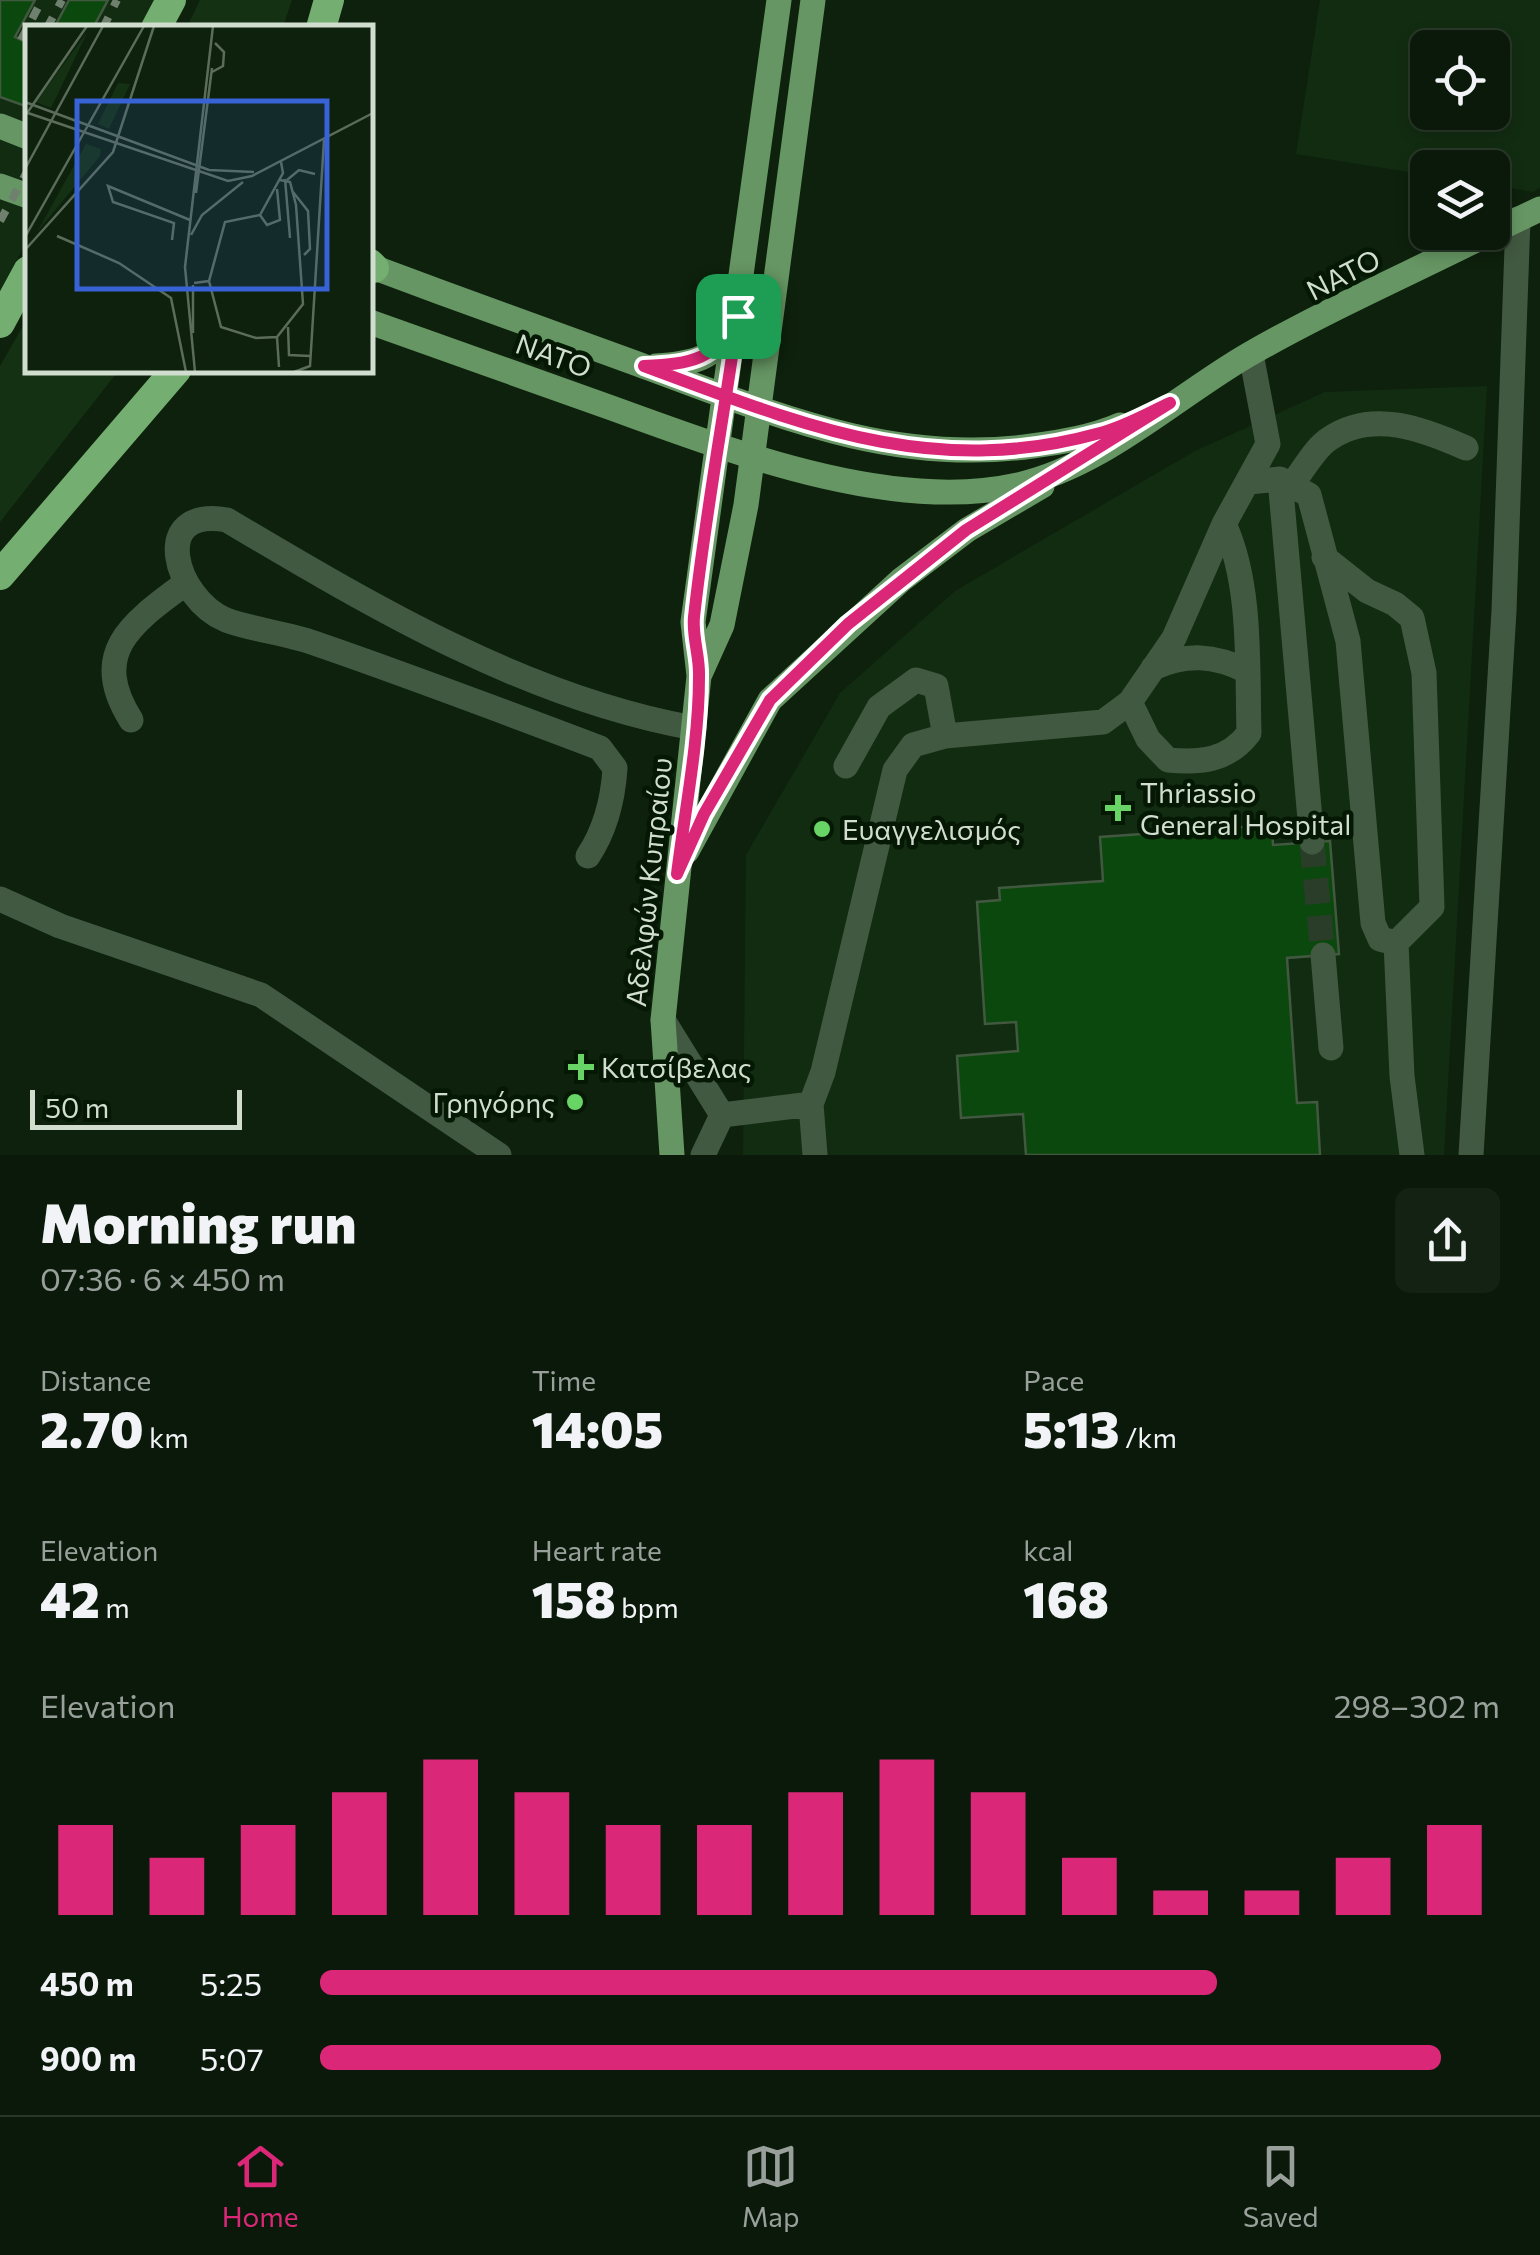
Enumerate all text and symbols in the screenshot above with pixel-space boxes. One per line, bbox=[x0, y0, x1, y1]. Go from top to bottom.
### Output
inset map bbox=[25, 25, 372, 372]
map controls bbox=[1410, 30, 1510, 250]
button: locate bbox=[1410, 30, 1510, 130]
button: layers bbox=[1410, 150, 1510, 250]
street label: ΝΑΤΟ bbox=[1301, 241, 1385, 307]
pin bbox=[696, 274, 781, 359]
icon: arrive bbox=[711, 289, 766, 344]
street label: ΝΑΤΟ bbox=[512, 326, 596, 384]
street label: Αδελφών Κυπραίου bbox=[618, 756, 678, 1008]
place label: Thriassio General Hospital bbox=[1140, 775, 1351, 841]
marker: Thriassio General Hospital bbox=[1105, 795, 1131, 821]
place label: Ευαγγελισμός bbox=[842, 812, 1021, 846]
marker: Ευαγγελισμός bbox=[811, 818, 833, 840]
place label: Κατσίβελας bbox=[601, 1050, 752, 1084]
marker: Κατσίβελας bbox=[570, 1056, 592, 1078]
scale bar bbox=[30, 1085, 242, 1130]
place label: Γρηγόρης bbox=[433, 1085, 555, 1119]
text: 50 m bbox=[45, 1090, 109, 1124]
marker: Γρηγόρης bbox=[564, 1091, 586, 1113]
text: Morning run bbox=[40, 1187, 356, 1254]
button: share bbox=[1395, 1188, 1500, 1293]
text: 07:36 · 6 × 450 m bbox=[40, 1258, 285, 1298]
text: Distance bbox=[40, 1363, 151, 1397]
text: Time bbox=[532, 1363, 596, 1397]
text: Pace bbox=[1023, 1363, 1084, 1397]
text: 2.70 bbox=[40, 1397, 144, 1458]
text: 14:05 bbox=[532, 1397, 663, 1458]
text: 5:13 bbox=[1023, 1397, 1120, 1458]
text: km bbox=[144, 1420, 189, 1454]
text: /km bbox=[1120, 1420, 1177, 1454]
text: Elevation bbox=[40, 1533, 158, 1567]
text: Heart rate bbox=[532, 1533, 662, 1567]
text: kcal bbox=[1023, 1533, 1073, 1567]
text: 42 bbox=[40, 1567, 100, 1628]
text: 158 bbox=[532, 1567, 616, 1628]
text: 168 bbox=[1023, 1567, 1109, 1628]
text: m bbox=[100, 1590, 130, 1624]
text: bpm bbox=[616, 1590, 679, 1624]
text: Elevation bbox=[40, 1685, 175, 1725]
text: 298–302 m bbox=[1334, 1685, 1500, 1725]
text: 450 m bbox=[40, 1963, 134, 2003]
text: 5:25 bbox=[200, 1963, 262, 2003]
text: 900 m bbox=[40, 2038, 136, 2078]
text: 5:07 bbox=[200, 2038, 264, 2078]
tab: Home bbox=[222, 2139, 299, 2233]
tab: Map bbox=[742, 2139, 800, 2233]
tab: Saved bbox=[1243, 2139, 1318, 2233]

